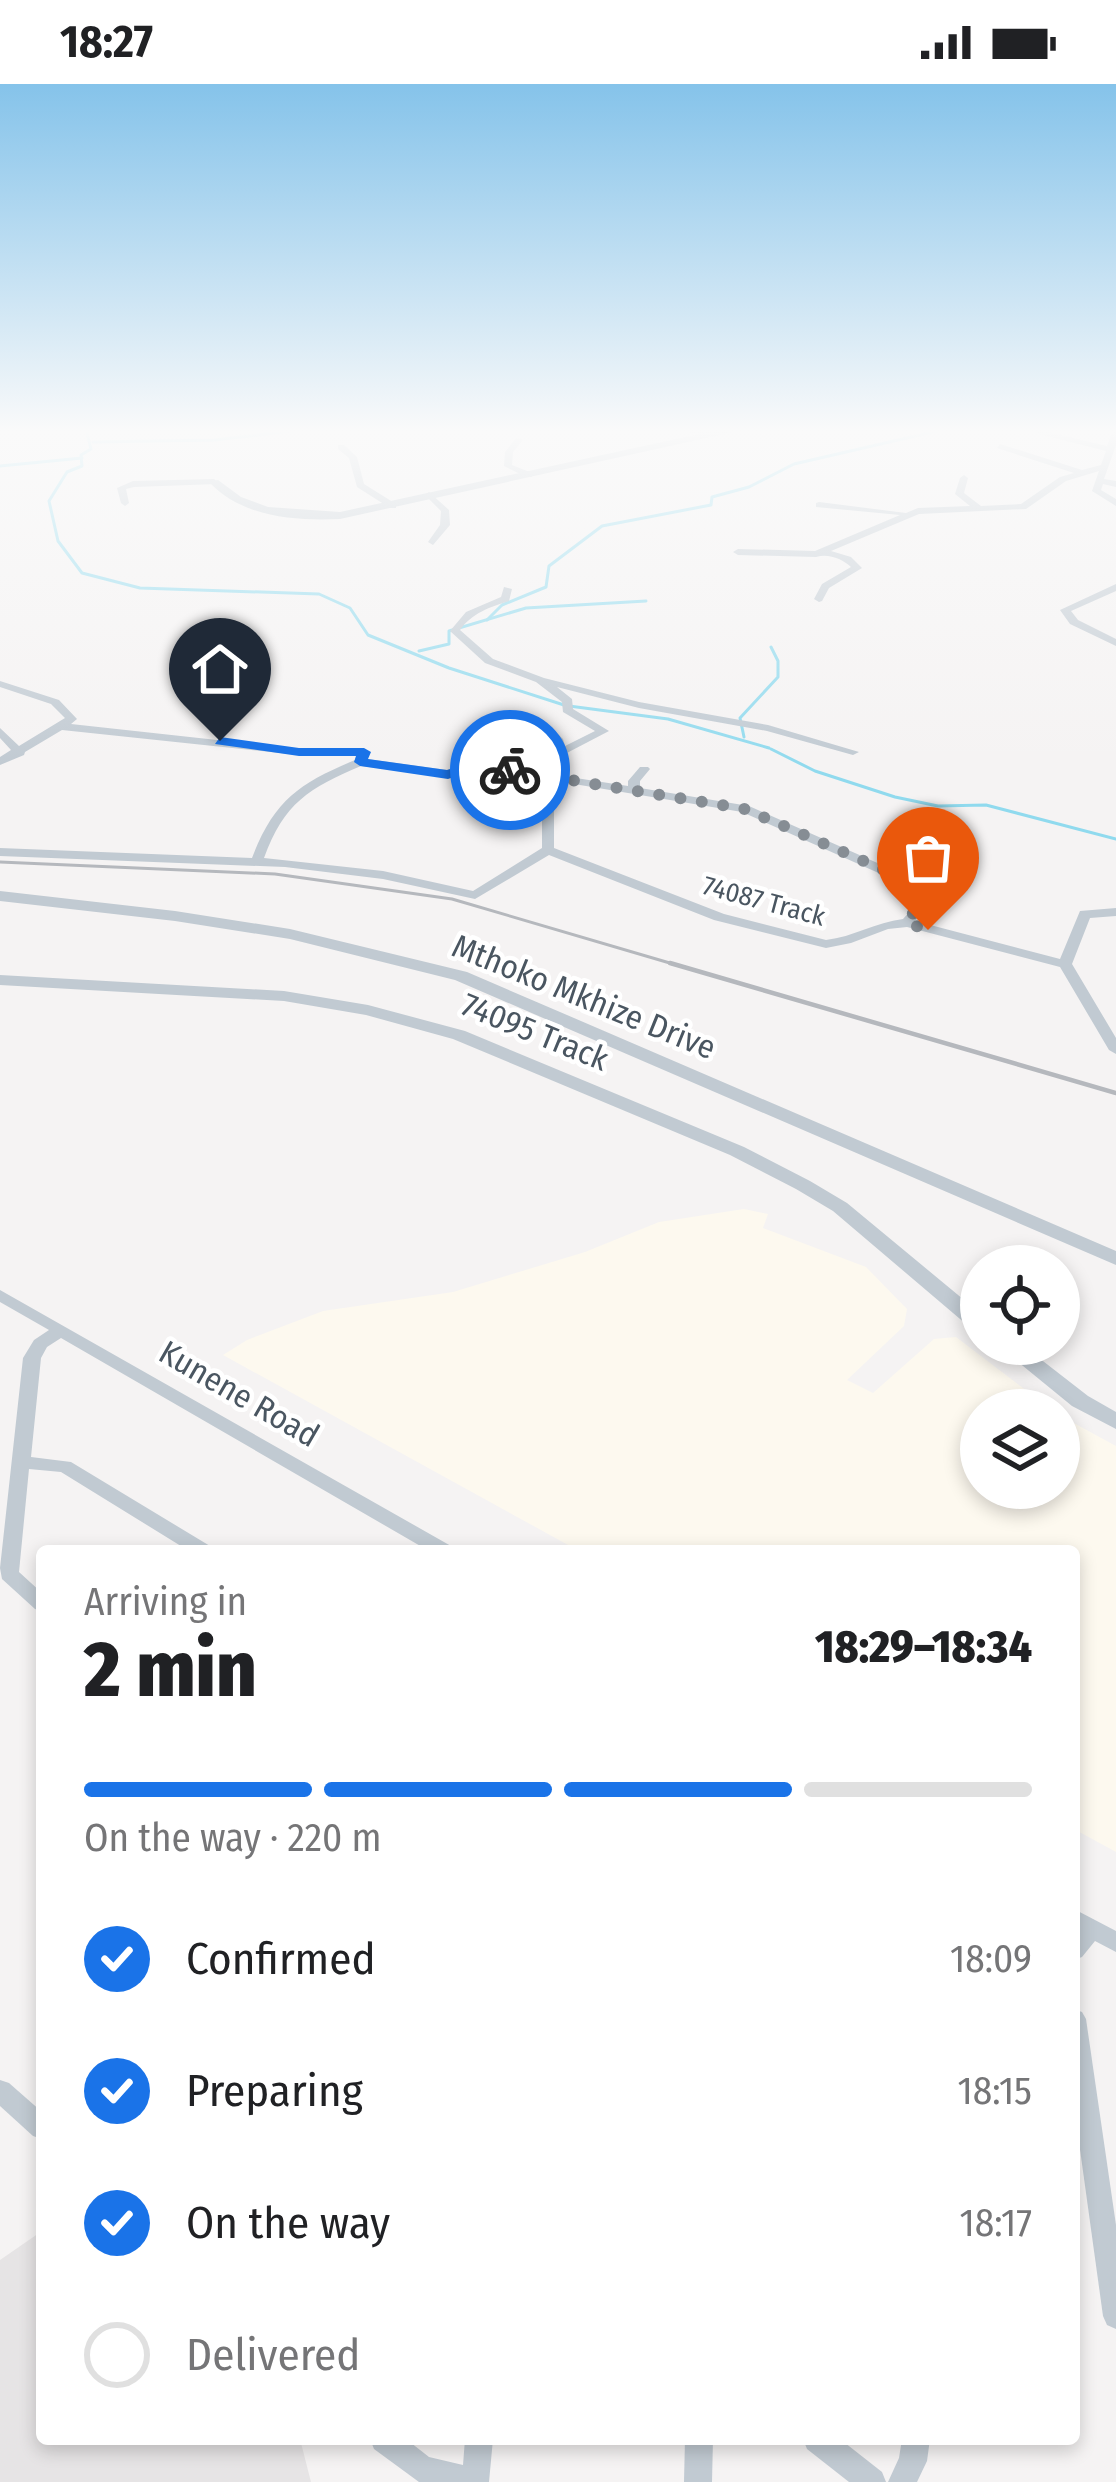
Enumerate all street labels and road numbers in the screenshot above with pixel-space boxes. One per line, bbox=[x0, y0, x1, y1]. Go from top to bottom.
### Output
street label: 74087 Track bbox=[699, 869, 829, 933]
street label: Mthoko Mkhize Drive bbox=[446, 926, 722, 1068]
street label: 74095 Track bbox=[456, 985, 615, 1080]
street label: Kunene Road bbox=[152, 1332, 326, 1456]

